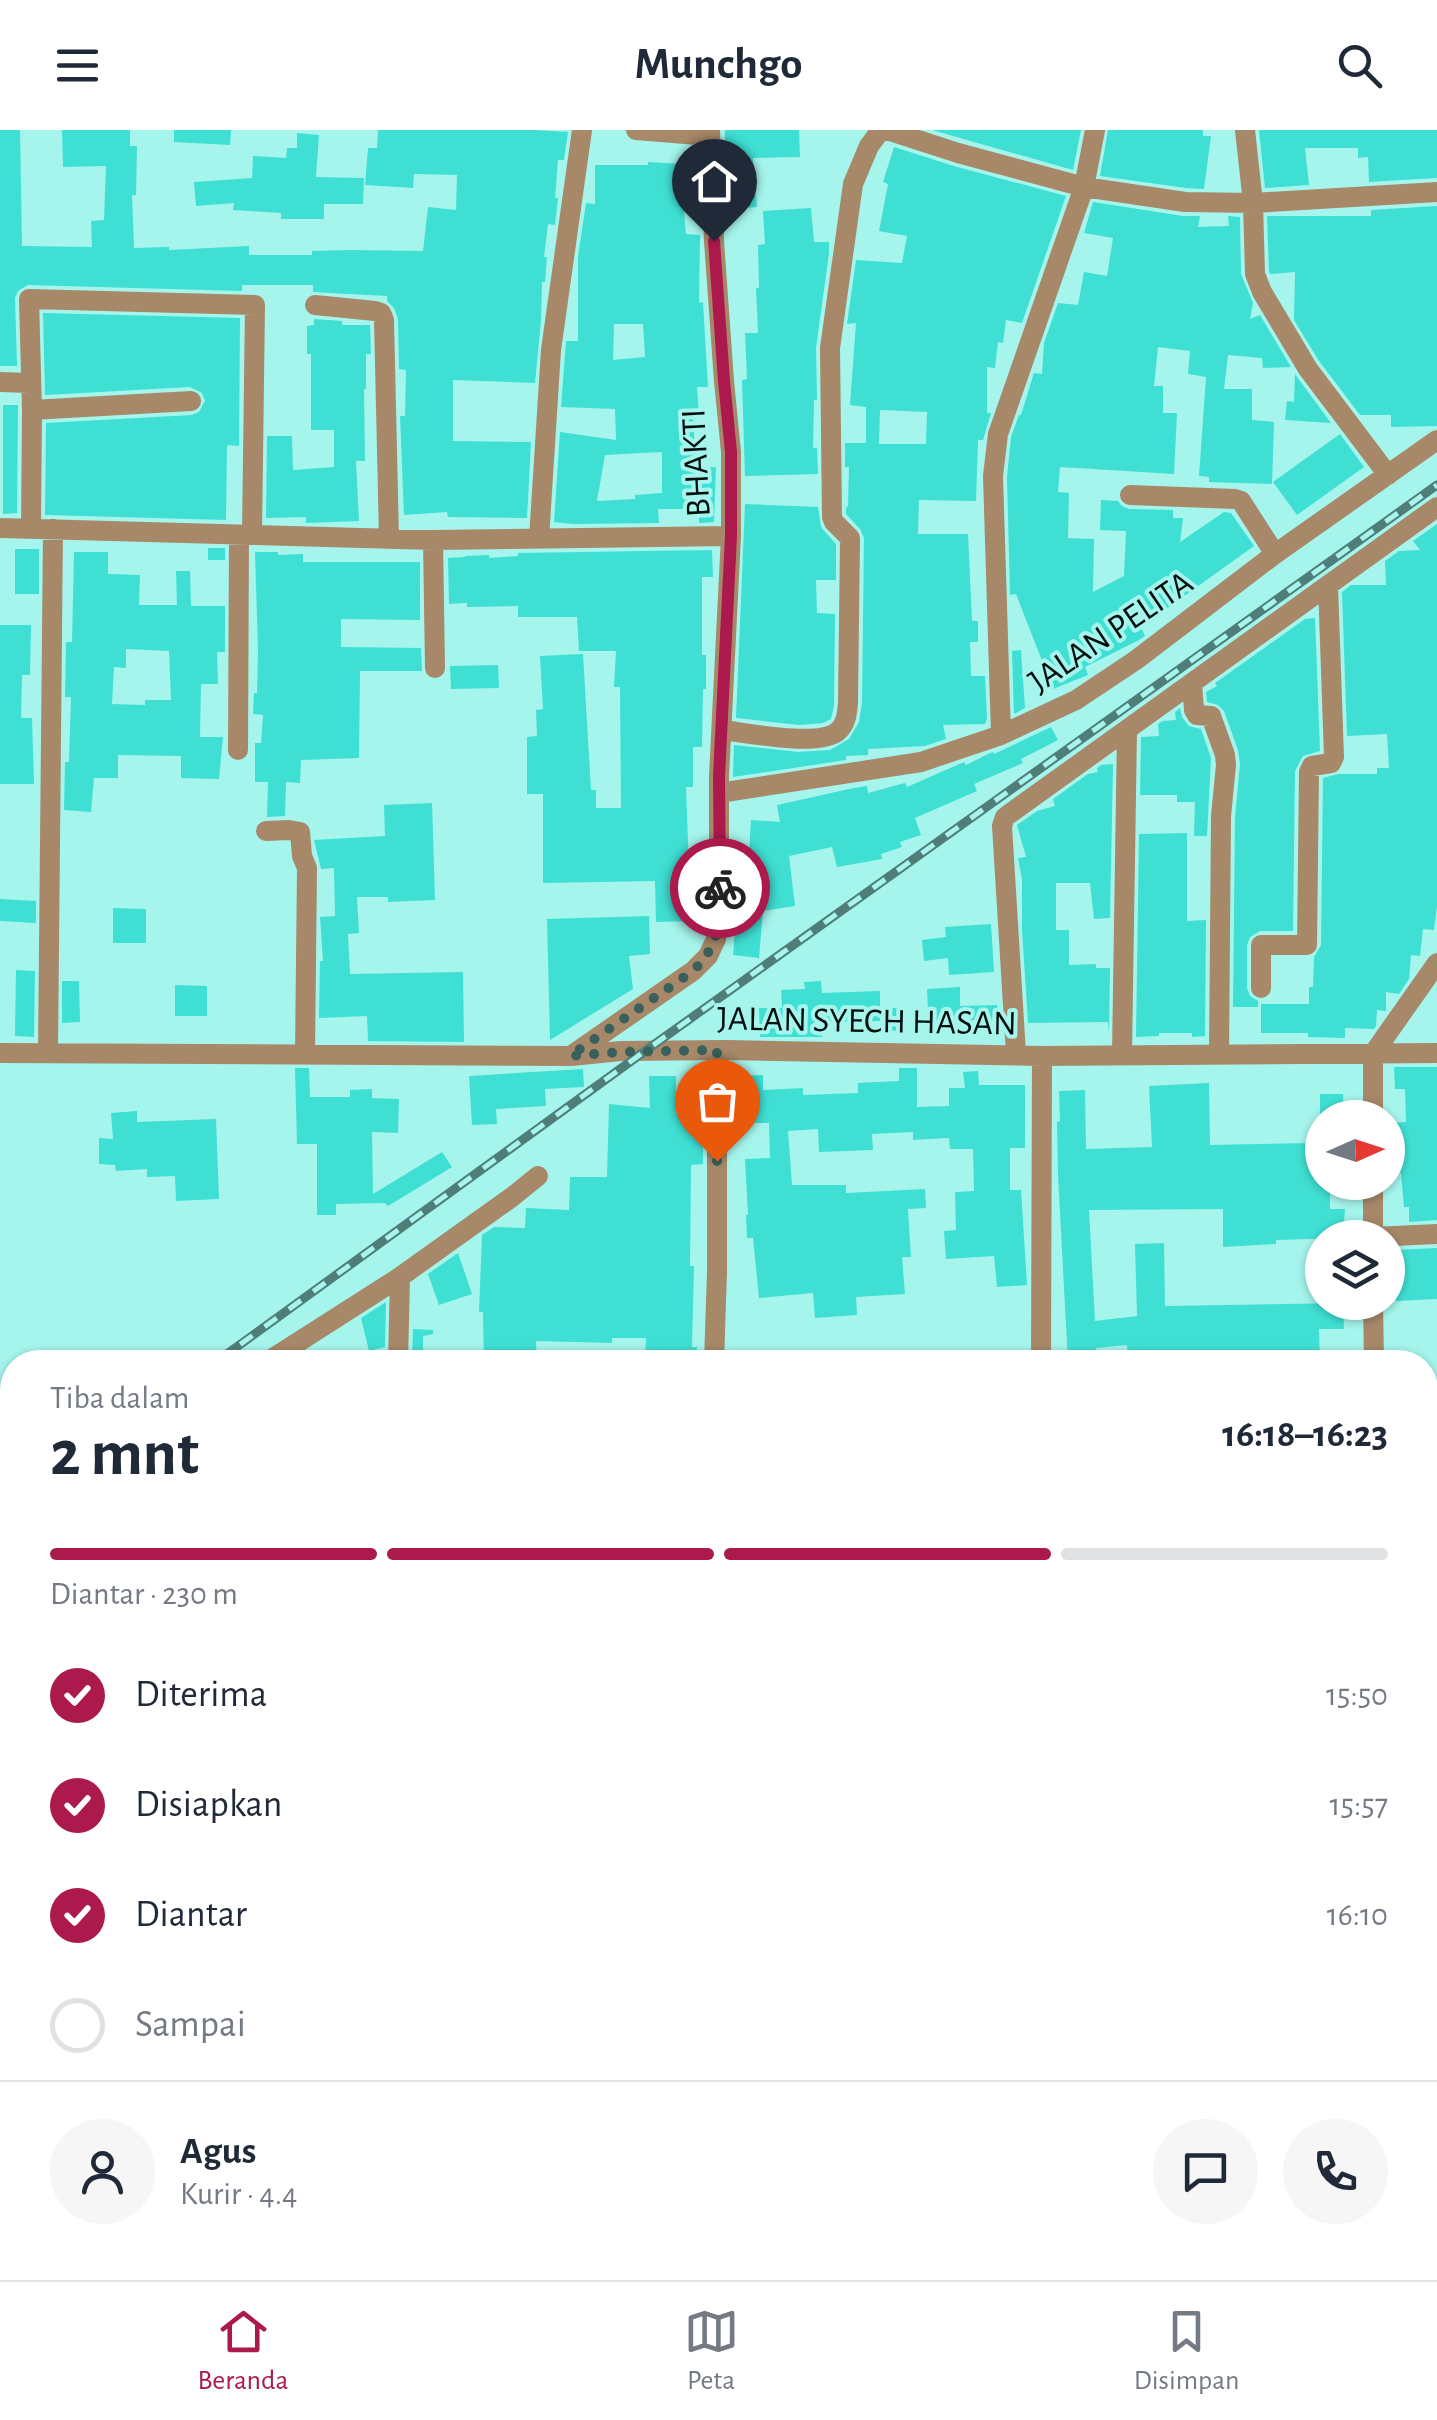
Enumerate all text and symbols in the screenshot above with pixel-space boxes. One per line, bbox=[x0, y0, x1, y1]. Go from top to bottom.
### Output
icon: menu bbox=[50, 38, 105, 93]
icon: search bbox=[1332, 38, 1387, 93]
text: Munchgo bbox=[635, 42, 802, 87]
pin bbox=[672, 139, 757, 242]
icon: home bbox=[687, 154, 742, 209]
street label: BHAKTI bbox=[676, 408, 717, 518]
street label: JALAN PELITA bbox=[1022, 565, 1199, 700]
courier bbox=[670, 838, 770, 938]
icon: bike bbox=[693, 861, 748, 916]
street label: JALAN SYECH HASAN bbox=[717, 1001, 1017, 1042]
pin bbox=[675, 1059, 760, 1162]
icon: bag bbox=[690, 1074, 745, 1129]
north arrow bbox=[1305, 1100, 1405, 1200]
map controls bbox=[1305, 1100, 1405, 1320]
button: layers bbox=[1305, 1220, 1405, 1320]
text: Tiba dalam bbox=[50, 1382, 189, 1414]
text: 16:18–16:23 bbox=[1222, 1416, 1388, 1454]
text: 2 mnt bbox=[50, 1422, 199, 1487]
text: Diantar · 230 m bbox=[50, 1578, 238, 1610]
icon: check bbox=[50, 1668, 105, 1723]
text: Diterima bbox=[135, 1676, 267, 1714]
text: 15:50 bbox=[1326, 1679, 1388, 1711]
icon: check bbox=[50, 1778, 105, 1833]
text: Disiapkan bbox=[135, 1786, 282, 1824]
text: 15:57 bbox=[1330, 1789, 1388, 1821]
icon: check bbox=[50, 1888, 105, 1943]
text: Diantar bbox=[135, 1896, 247, 1934]
text: 16:10 bbox=[1327, 1899, 1388, 1931]
text: Sampai bbox=[135, 2006, 246, 2044]
button: person bbox=[50, 2119, 155, 2224]
button: chat bbox=[1153, 2119, 1258, 2224]
button: phone bbox=[1283, 2119, 1388, 2224]
text: Agus bbox=[180, 2133, 256, 2171]
text: Kurir · 4.4 bbox=[180, 2178, 297, 2210]
tab: Beranda bbox=[198, 2304, 289, 2398]
tab: Peta bbox=[684, 2304, 739, 2398]
tab: Disimpan bbox=[1134, 2304, 1239, 2398]

